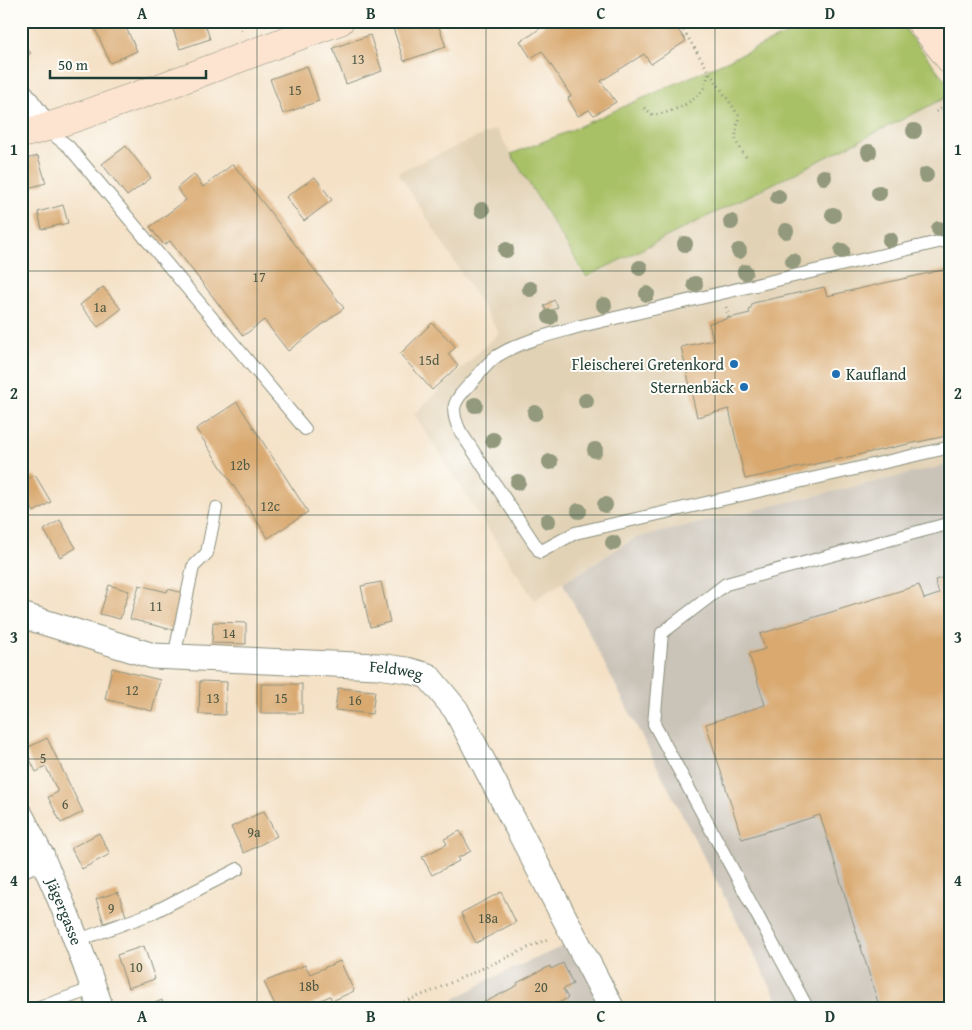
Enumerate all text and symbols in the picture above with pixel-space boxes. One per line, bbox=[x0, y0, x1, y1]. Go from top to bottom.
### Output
text: A bbox=[137, 1, 148, 25]
text: B bbox=[366, 1, 376, 25]
text: C bbox=[596, 1, 606, 25]
text: D bbox=[825, 1, 835, 25]
scale bar bbox=[50, 48, 206, 80]
house number: 13 bbox=[351, 49, 365, 69]
text: 50 m bbox=[58, 54, 89, 75]
house number: 15 bbox=[288, 80, 302, 100]
text: 1 bbox=[10, 137, 18, 161]
text: 1 bbox=[954, 137, 962, 161]
house number: 17 bbox=[252, 267, 266, 287]
house number: 1a bbox=[93, 297, 107, 317]
house number: 15d bbox=[419, 350, 440, 370]
place label: Fleischerei Gretenkord bbox=[572, 352, 724, 376]
marker: Fleischerei Gretenkord bbox=[728, 358, 740, 370]
place label: Kaufland bbox=[846, 362, 907, 386]
marker: Kaufland bbox=[830, 368, 842, 380]
place label: Sternenbäck bbox=[650, 375, 735, 399]
text: 2 bbox=[10, 381, 18, 405]
marker: Sternenbäck bbox=[738, 381, 750, 393]
text: 2 bbox=[954, 381, 962, 405]
house number: 12b bbox=[230, 455, 250, 475]
house number: 12c bbox=[260, 496, 280, 516]
house number: 11 bbox=[149, 596, 163, 616]
house number: 14 bbox=[222, 623, 236, 643]
text: 3 bbox=[10, 625, 18, 649]
text: 3 bbox=[954, 625, 962, 649]
street label: Feldweg bbox=[369, 654, 426, 686]
house number: 12 bbox=[125, 680, 139, 700]
house number: 13 bbox=[206, 688, 220, 708]
house number: 15 bbox=[274, 688, 288, 708]
house number: 16 bbox=[348, 690, 362, 710]
house number: 5 bbox=[40, 748, 46, 768]
house number: 6 bbox=[62, 794, 69, 814]
house number: 9a bbox=[247, 822, 261, 842]
text: 4 bbox=[10, 868, 18, 892]
text: 4 bbox=[954, 868, 962, 892]
street label: Jägergasse bbox=[40, 872, 89, 948]
house number: 9 bbox=[108, 898, 115, 918]
house number: 18a bbox=[478, 908, 498, 928]
house number: 10 bbox=[129, 957, 143, 977]
house number: 18b bbox=[299, 976, 319, 996]
house number: 20 bbox=[534, 977, 548, 997]
text: A bbox=[137, 1004, 148, 1028]
text: B bbox=[366, 1004, 376, 1028]
text: C bbox=[596, 1004, 606, 1028]
text: D bbox=[825, 1004, 835, 1028]

